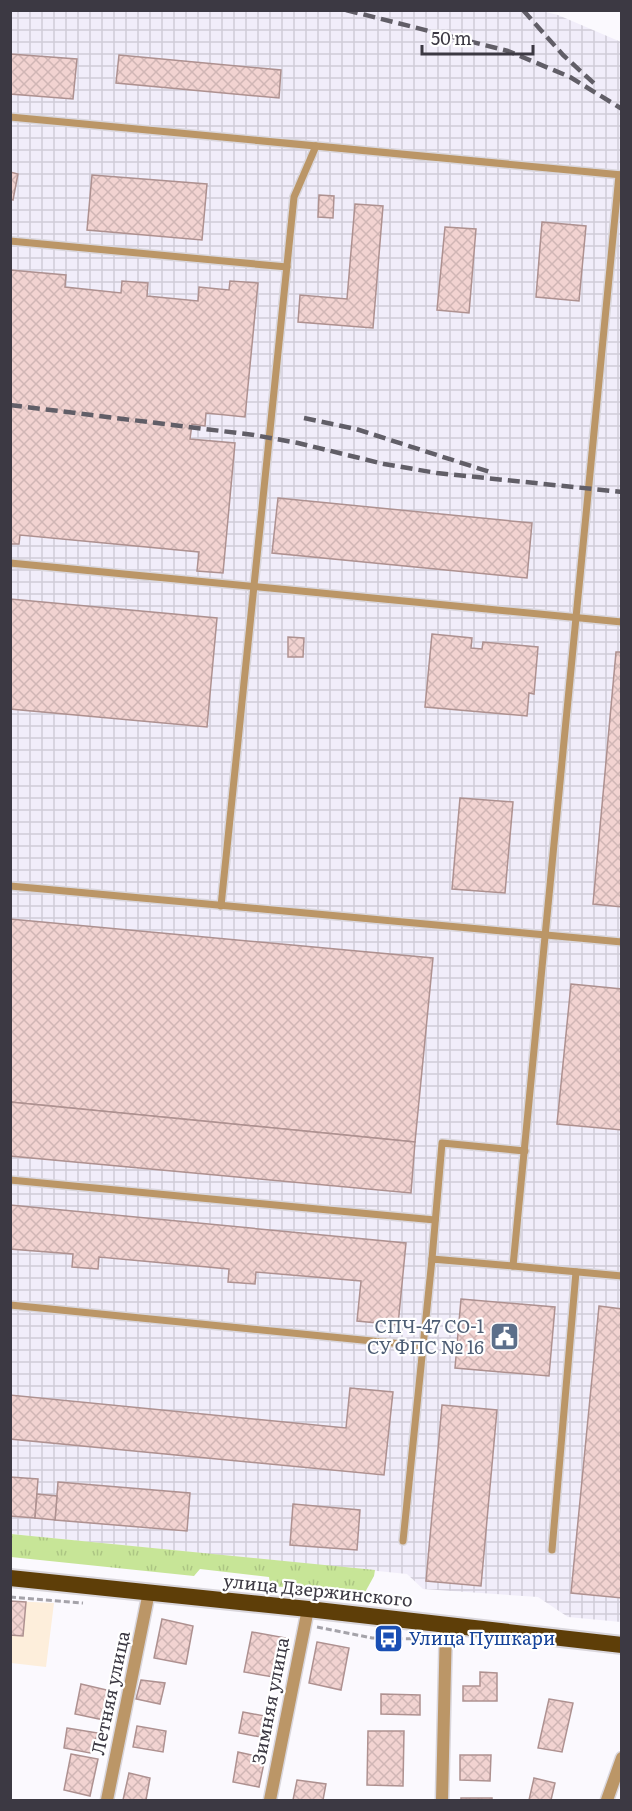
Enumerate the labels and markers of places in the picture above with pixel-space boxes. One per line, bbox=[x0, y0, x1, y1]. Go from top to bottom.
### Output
place label: СПЧ-47 СО-1 СУ ФПС № 16 bbox=[367, 1312, 484, 1360]
public building icon: СПЧ-47 СО-1 СУ ФПС № 16 bbox=[489, 1321, 521, 1353]
bus stop icon: Улица Пушкари bbox=[372, 1623, 404, 1655]
place label: Улица Пушкари bbox=[409, 1624, 555, 1651]

